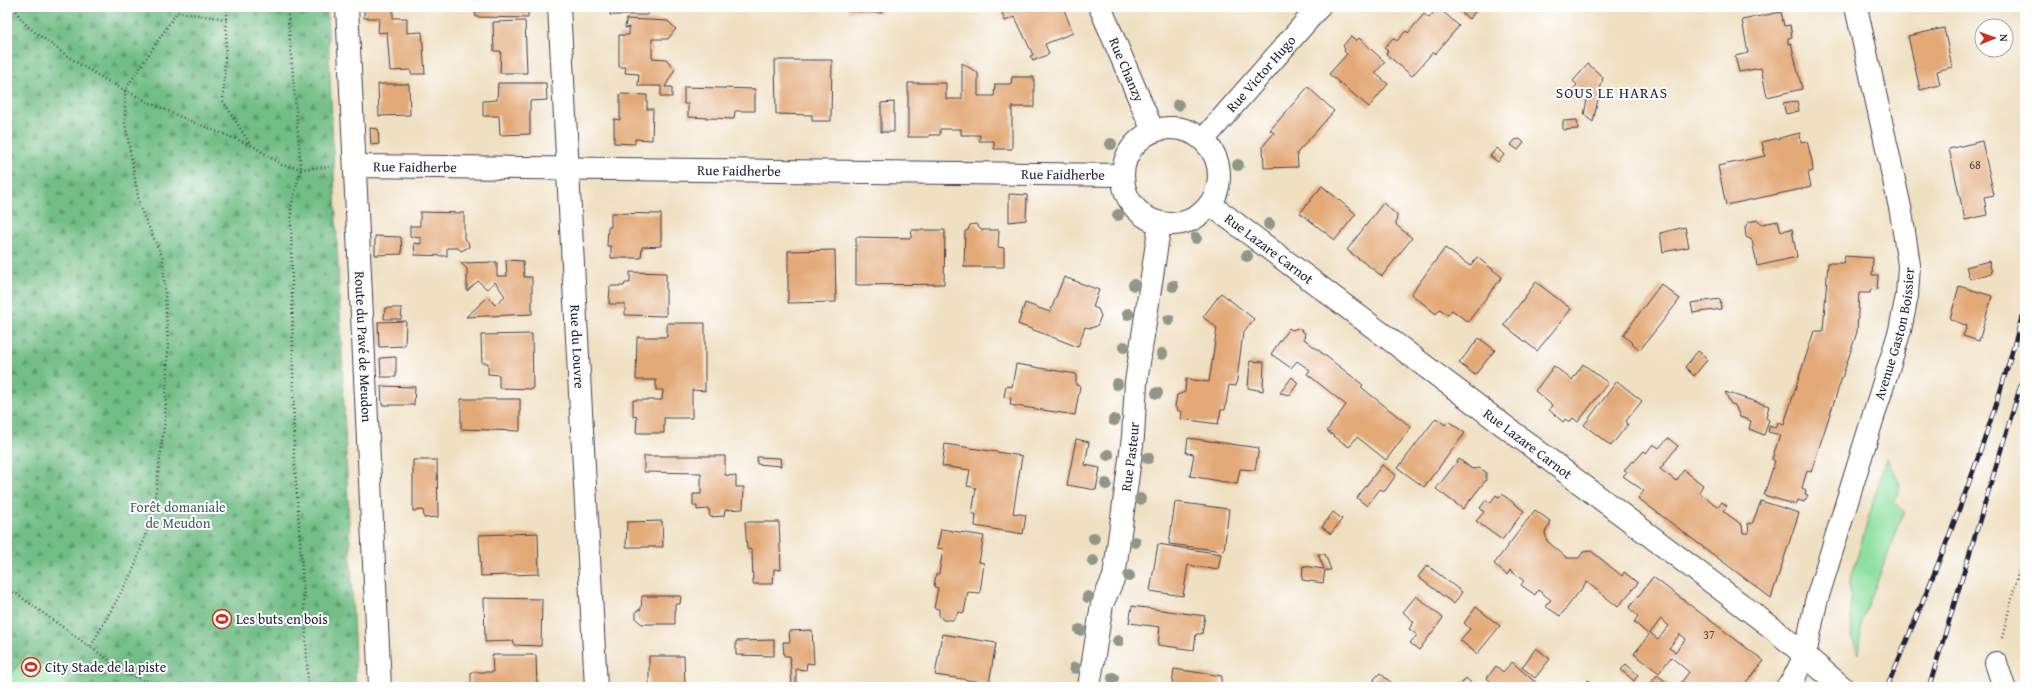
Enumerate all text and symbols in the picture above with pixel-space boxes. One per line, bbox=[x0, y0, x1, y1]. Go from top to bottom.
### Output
north arrow bbox=[1974, 18, 2014, 58]
street label: Rue Victor Hugo bbox=[1222, 31, 1300, 117]
street label: Rue Chanzy bbox=[1104, 34, 1149, 105]
text: N bbox=[1996, 34, 2012, 42]
district label: SOUS LE HARAS bbox=[1556, 82, 1668, 103]
street label: Rue Faidherbe bbox=[373, 156, 457, 177]
house number: 68 bbox=[1969, 156, 1981, 173]
street label: Rue Faidherbe bbox=[697, 160, 781, 181]
street label: Rue Faidherbe bbox=[1021, 164, 1105, 185]
street label: Rue Lazare Carnot bbox=[1220, 208, 1318, 289]
street label: Avenue Gaston Boissier bbox=[1869, 267, 1919, 403]
street label: Route du Pavé de Meudon bbox=[350, 270, 377, 423]
street label: Rue du Louvre bbox=[565, 304, 590, 389]
street label: Rue Lazare Carnot bbox=[1479, 403, 1576, 484]
street label: Rue Pasteur bbox=[1116, 421, 1144, 493]
park label: Forêt domaniale de Meudon bbox=[130, 497, 226, 533]
sports icon: Les buts en bois bbox=[211, 608, 233, 630]
place label: Les buts en bois bbox=[236, 609, 328, 629]
house number: 37 bbox=[1703, 626, 1715, 643]
sports icon: City Stade de la piste bbox=[20, 656, 42, 678]
place label: City Stade de la piste bbox=[45, 657, 167, 677]

